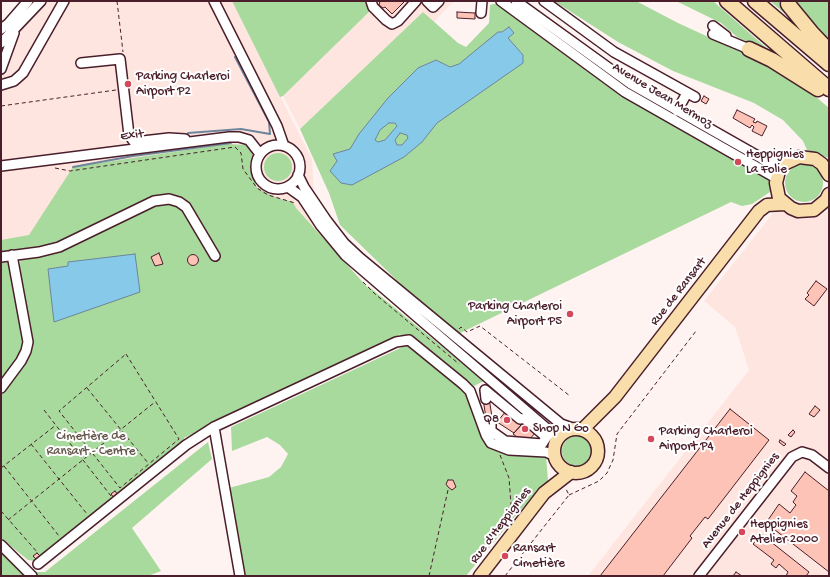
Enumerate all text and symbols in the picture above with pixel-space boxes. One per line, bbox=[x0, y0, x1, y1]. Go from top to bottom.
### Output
street label: Avenue Jean Mermoz bbox=[609, 60, 715, 132]
place label: Parking Charleroi Airport P2 bbox=[136, 69, 230, 100]
marker: Parking Charleroi Airport P2 bbox=[123, 79, 133, 89]
street label: Exit bbox=[120, 127, 144, 145]
place label: Heppignies La Folie bbox=[746, 147, 804, 178]
marker: Heppignies La Folie bbox=[733, 157, 743, 167]
street label: Rue de Ransart bbox=[648, 255, 710, 329]
place label: Parking Charleroi Airport P5 bbox=[468, 299, 562, 330]
marker: Parking Charleroi Airport P5 bbox=[565, 309, 575, 319]
place label: Q8 bbox=[483, 412, 499, 428]
marker: Q8 bbox=[502, 415, 512, 425]
place label: Shop N Go bbox=[533, 421, 589, 437]
marker: Shop N Go bbox=[520, 424, 530, 434]
place label: Parking Charleroi Airport P4 bbox=[659, 424, 753, 455]
park label: Cimetière de Ransart - Centre bbox=[47, 429, 135, 460]
marker: Parking Charleroi Airport P4 bbox=[646, 434, 656, 444]
street label: Avenue de Heppignies bbox=[699, 450, 783, 552]
street label: Rue d'Heppignies bbox=[467, 485, 535, 567]
place label: Heppignies Atelier 2000 bbox=[750, 517, 818, 548]
marker: Heppignies Atelier 2000 bbox=[737, 527, 747, 537]
place label: Ransart Cimetière bbox=[513, 541, 565, 572]
marker: Ransart Cimetière bbox=[500, 551, 510, 561]

